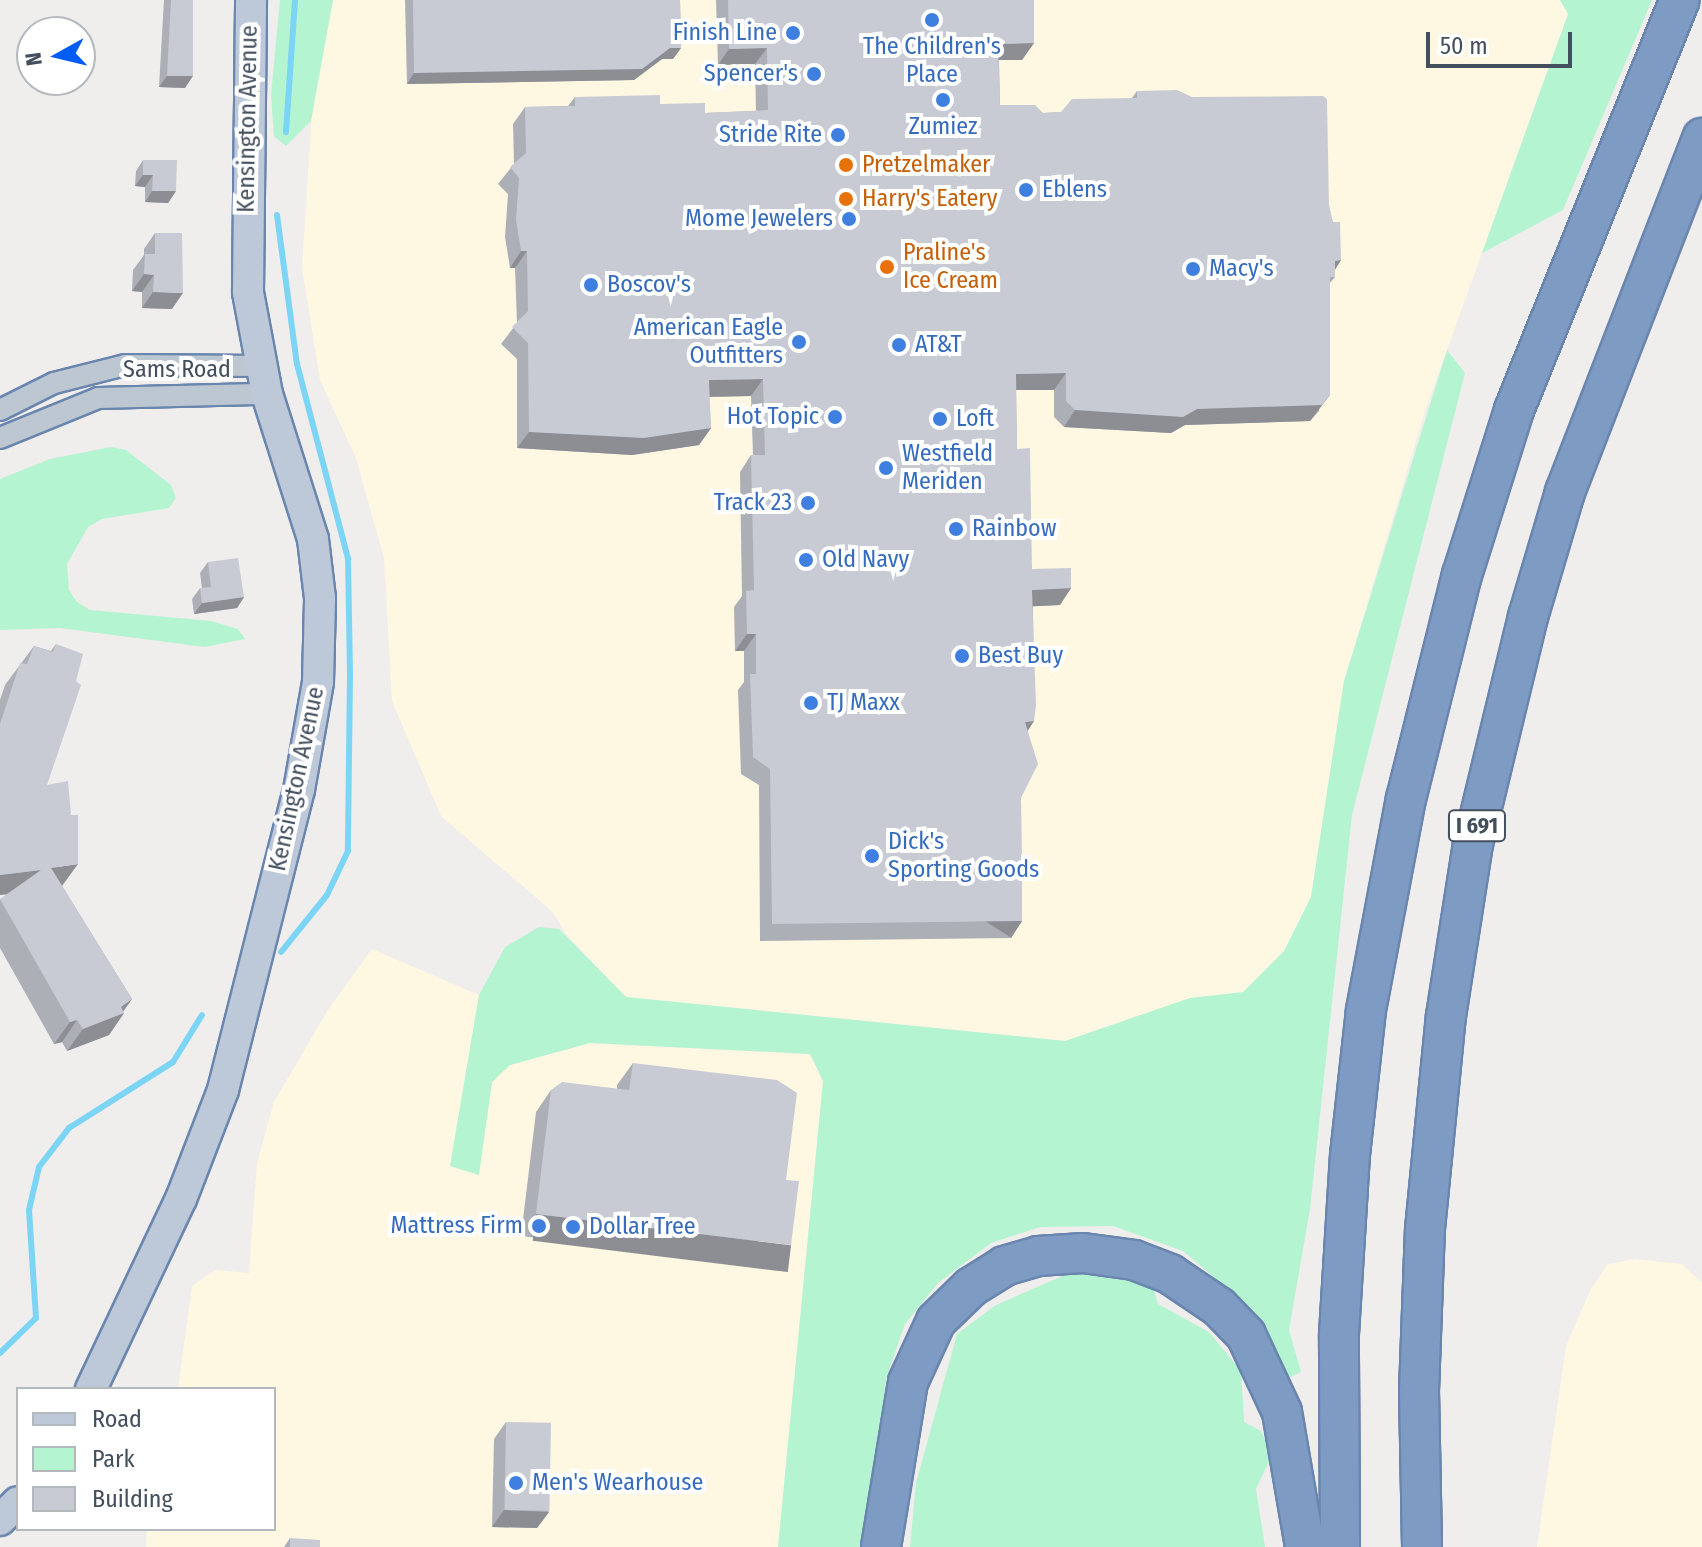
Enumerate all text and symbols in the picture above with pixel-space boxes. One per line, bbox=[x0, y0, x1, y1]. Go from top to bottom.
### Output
marker: The Children's Place bbox=[923, 11, 941, 29]
north arrow bbox=[16, 16, 96, 96]
scale bar bbox=[1430, 16, 1576, 66]
place label: Finish Line bbox=[673, 19, 777, 47]
marker: Finish Line bbox=[784, 24, 802, 42]
street label: Kensington Avenue bbox=[232, 25, 264, 213]
text: 50 m bbox=[1440, 32, 1488, 60]
place label: The Children's Place bbox=[863, 33, 1001, 89]
text: N bbox=[19, 51, 48, 68]
place label: Spencer's bbox=[704, 60, 798, 88]
marker: Spencer's bbox=[805, 65, 823, 83]
marker: Zumiez bbox=[934, 91, 952, 109]
place label: Zumiez bbox=[908, 113, 978, 141]
place label: Stride Rite bbox=[719, 121, 822, 149]
marker: Stride Rite bbox=[829, 126, 847, 144]
place label: Pretzelmaker bbox=[862, 151, 990, 179]
marker: Pretzelmaker bbox=[837, 156, 855, 174]
place label: Eblens bbox=[1042, 176, 1107, 204]
marker: Eblens bbox=[1017, 181, 1035, 199]
place label: Harry's Eatery bbox=[862, 185, 997, 213]
marker: Harry's Eatery bbox=[837, 190, 855, 208]
place label: Mome Jewelers bbox=[685, 205, 833, 233]
marker: Mome Jewelers bbox=[840, 210, 858, 228]
place label: Praline's Ice Cream bbox=[903, 239, 998, 295]
place label: Macy's bbox=[1209, 255, 1274, 283]
marker: Praline's Ice Cream bbox=[878, 258, 896, 276]
marker: Macy's bbox=[1184, 260, 1202, 278]
place label: Boscov's bbox=[607, 271, 691, 299]
marker: Boscov's bbox=[582, 276, 600, 294]
place label: American Eagle Outfitters bbox=[634, 314, 783, 370]
place label: AT&T bbox=[915, 331, 962, 359]
marker: American Eagle Outfitters bbox=[790, 333, 808, 351]
marker: AT&T bbox=[890, 336, 908, 354]
street label: Sams Road bbox=[123, 356, 231, 384]
place label: Hot Topic bbox=[727, 403, 819, 431]
place label: Loft bbox=[956, 405, 994, 433]
marker: Hot Topic bbox=[826, 408, 844, 426]
marker: Loft bbox=[931, 410, 949, 428]
place label: Westfield Meriden bbox=[902, 440, 993, 496]
marker: Westfield Meriden bbox=[877, 459, 895, 477]
place label: Track 23 bbox=[714, 489, 792, 517]
marker: Track 23 bbox=[799, 494, 817, 512]
place label: Rainbow bbox=[972, 515, 1056, 543]
marker: Rainbow bbox=[947, 520, 965, 538]
place label: Old Navy bbox=[822, 546, 909, 574]
marker: Old Navy bbox=[797, 551, 815, 569]
place label: Best Buy bbox=[978, 642, 1063, 670]
marker: Best Buy bbox=[953, 647, 971, 665]
street label: Kensington Avenue bbox=[263, 684, 331, 874]
place label: TJ Maxx bbox=[827, 689, 900, 717]
marker: TJ Maxx bbox=[802, 694, 820, 712]
road number: I 691 bbox=[1447, 808, 1507, 844]
place label: Dick's Sporting Goods bbox=[888, 828, 1039, 884]
marker: Dick's Sporting Goods bbox=[863, 847, 881, 865]
place label: Mattress Firm bbox=[390, 1212, 523, 1240]
place label: Dollar Tree bbox=[589, 1213, 696, 1241]
marker: Mattress Firm bbox=[530, 1217, 548, 1235]
marker: Dollar Tree bbox=[564, 1218, 582, 1236]
legend bbox=[16, 1387, 276, 1531]
text: Road bbox=[92, 1405, 142, 1433]
text: Park bbox=[92, 1445, 135, 1473]
place label: Men's Wearhouse bbox=[532, 1469, 703, 1497]
marker: Men's Wearhouse bbox=[507, 1474, 525, 1492]
text: Building bbox=[92, 1485, 173, 1513]

